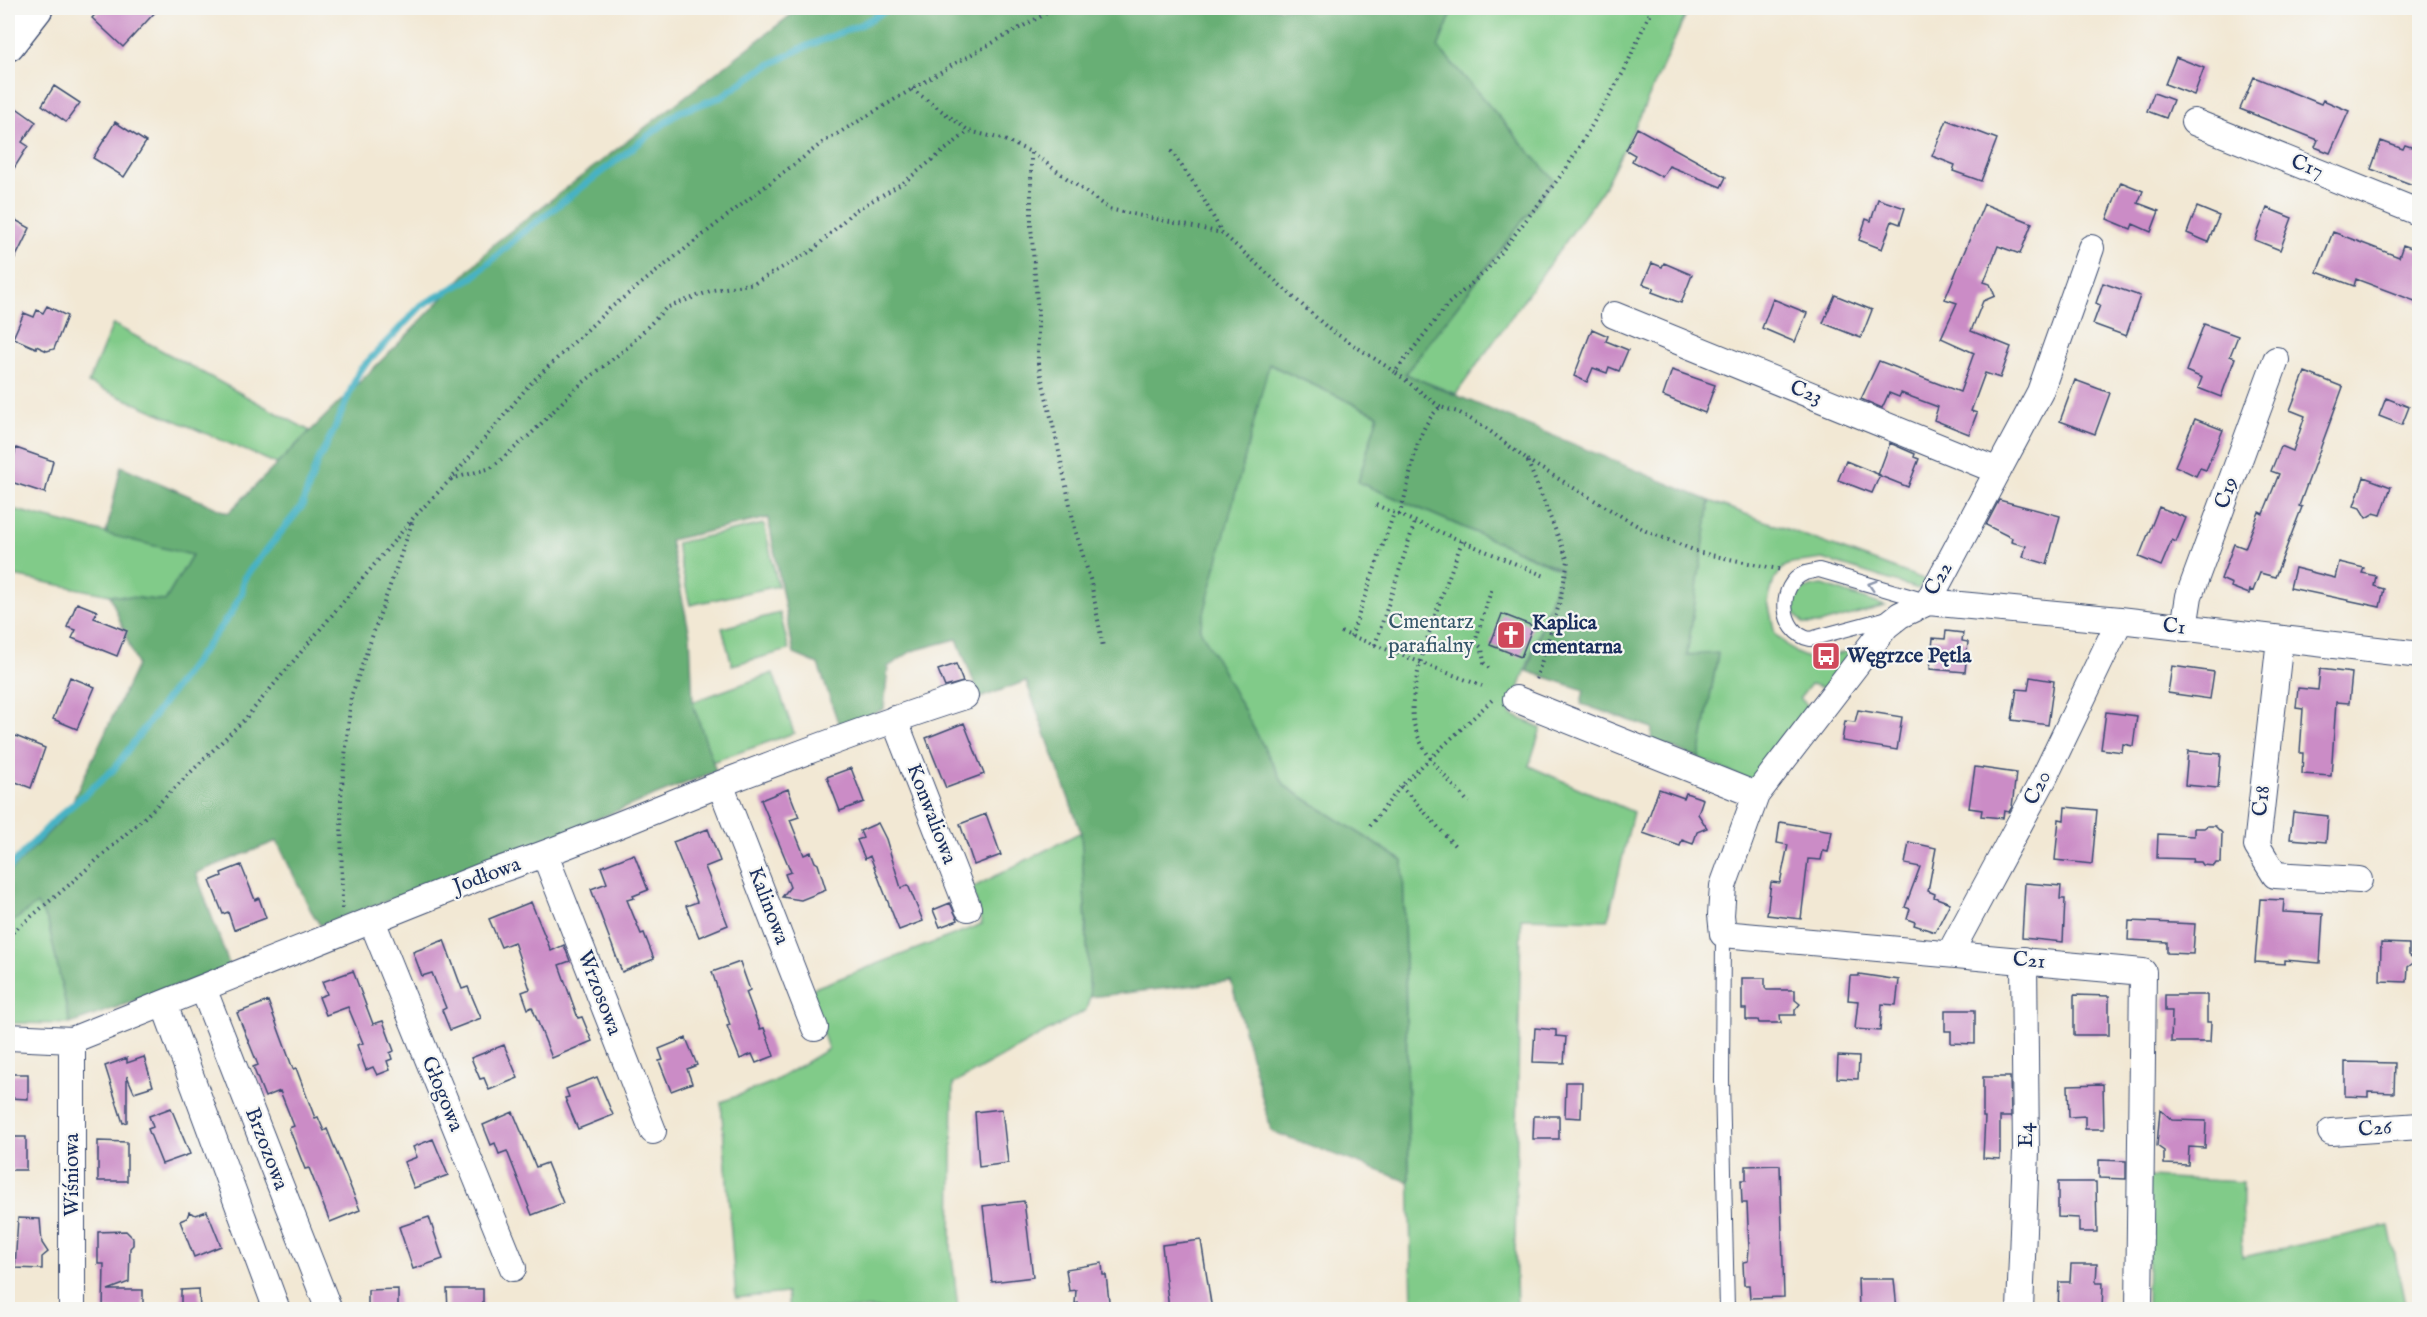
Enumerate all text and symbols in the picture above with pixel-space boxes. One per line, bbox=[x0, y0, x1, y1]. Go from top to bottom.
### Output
street label: C17 bbox=[2287, 148, 2327, 186]
street label: C23 bbox=[1786, 374, 1826, 412]
street label: C19 bbox=[2209, 473, 2245, 513]
street label: C22 bbox=[1919, 557, 1959, 601]
one-way arrow bbox=[1867, 580, 1878, 592]
park label: Cmentarz parafialny bbox=[1388, 609, 1474, 660]
place label: Kaplica cmentarna bbox=[1532, 610, 1623, 661]
street label: C1 bbox=[2161, 612, 2187, 642]
church icon: Kaplica cmentarna bbox=[1495, 619, 1527, 651]
bus stop icon: Węgrzce Pętla bbox=[1810, 640, 1842, 672]
place label: Węgrzce Pętla bbox=[1846, 643, 1972, 670]
street label: Konwaliowa bbox=[900, 760, 963, 869]
street label: C20 bbox=[2018, 766, 2058, 810]
street label: C18 bbox=[2247, 784, 2277, 818]
street label: Jodłowa bbox=[448, 851, 525, 901]
street label: Kalinowa bbox=[741, 863, 795, 949]
street label: C21 bbox=[2012, 946, 2046, 976]
street label: Wrzosowa bbox=[570, 947, 628, 1040]
street label: Głogowa bbox=[415, 1052, 470, 1136]
street label: Brzozowa bbox=[238, 1104, 294, 1195]
street label: C26 bbox=[2357, 1114, 2394, 1144]
street label: E4 bbox=[2013, 1122, 2040, 1147]
street label: Wiśniowa bbox=[59, 1132, 86, 1217]

